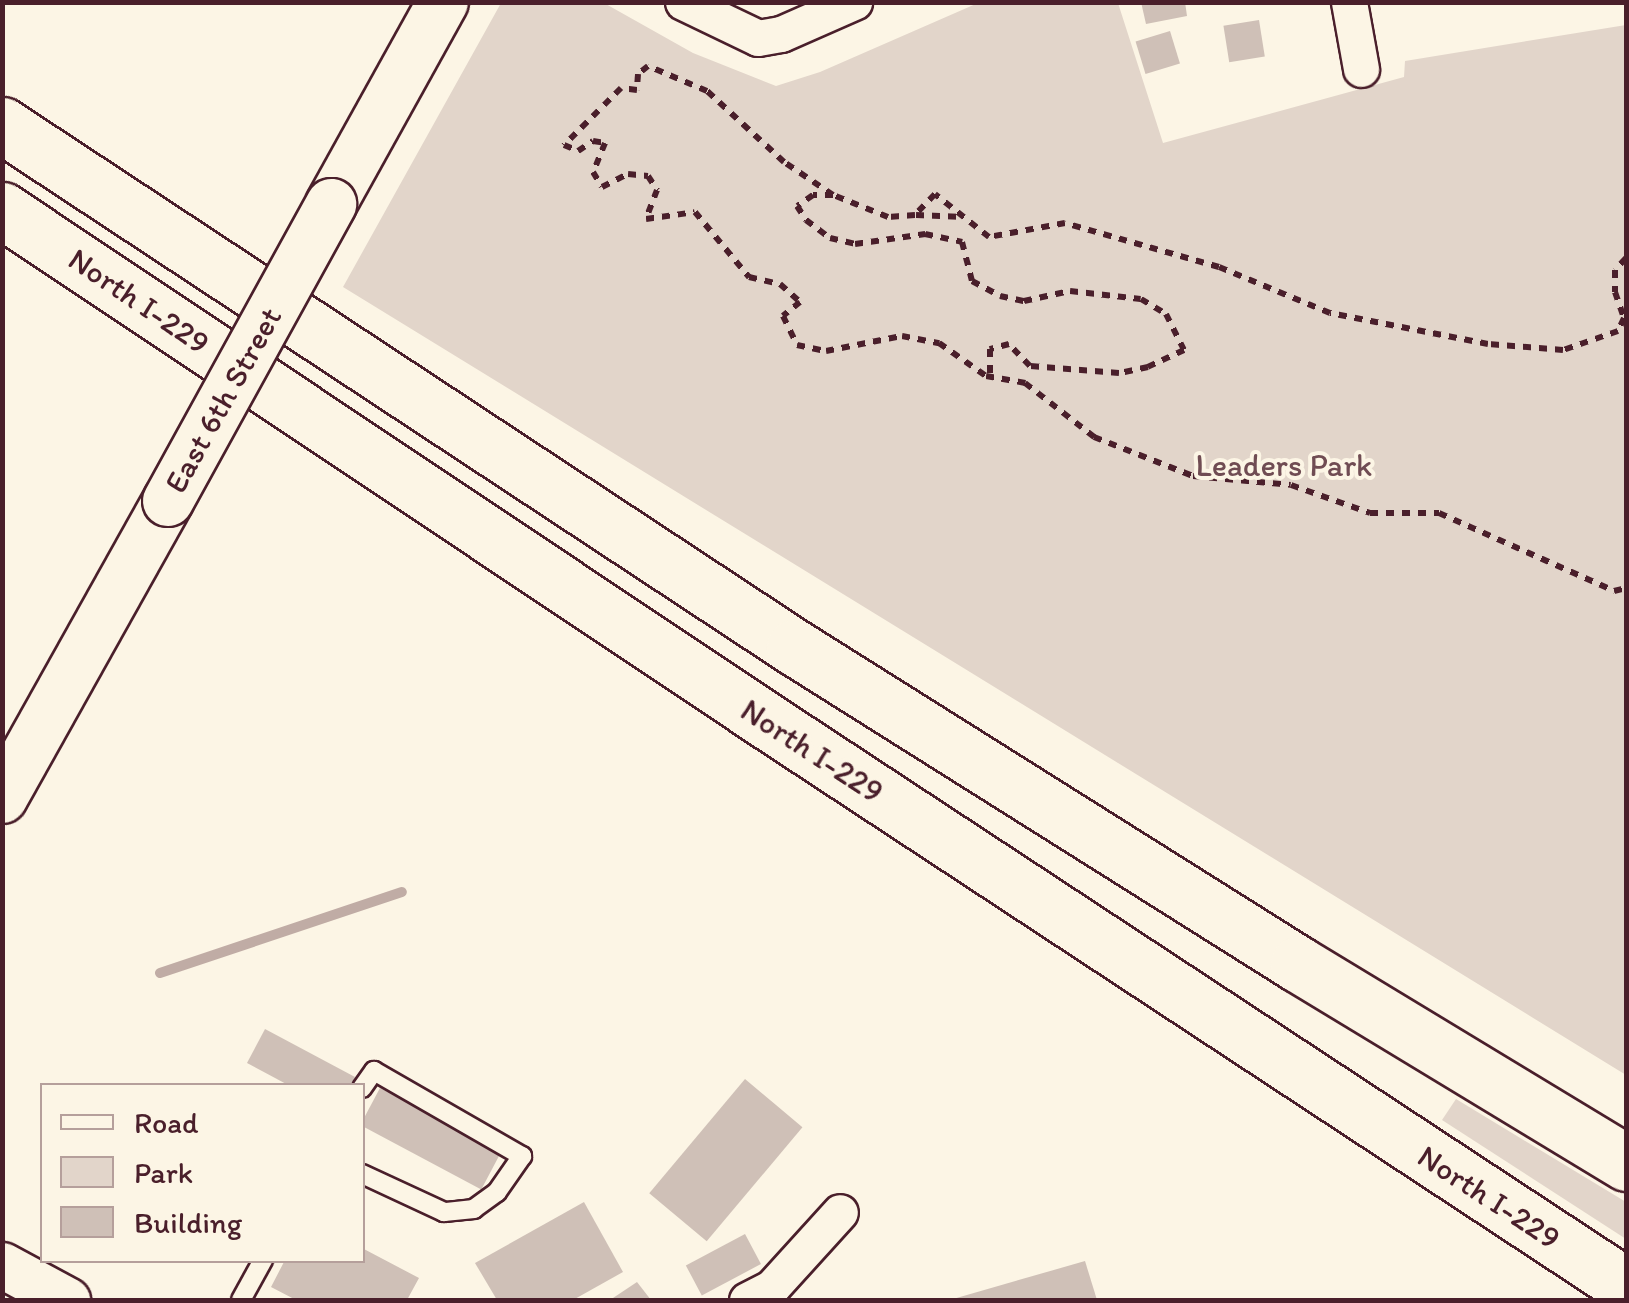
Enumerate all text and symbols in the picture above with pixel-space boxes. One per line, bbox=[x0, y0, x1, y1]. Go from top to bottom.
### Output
street label: North I-229 bbox=[61, 240, 217, 362]
street label: East 6th Street bbox=[157, 301, 289, 499]
park label: Leaders Park bbox=[1196, 446, 1372, 484]
street label: North I-229 bbox=[734, 691, 890, 811]
legend bbox=[40, 1083, 365, 1263]
text: Road bbox=[134, 1104, 199, 1141]
street label: North I-229 bbox=[1411, 1137, 1567, 1257]
text: Park bbox=[134, 1154, 193, 1191]
text: Building bbox=[134, 1204, 242, 1241]

